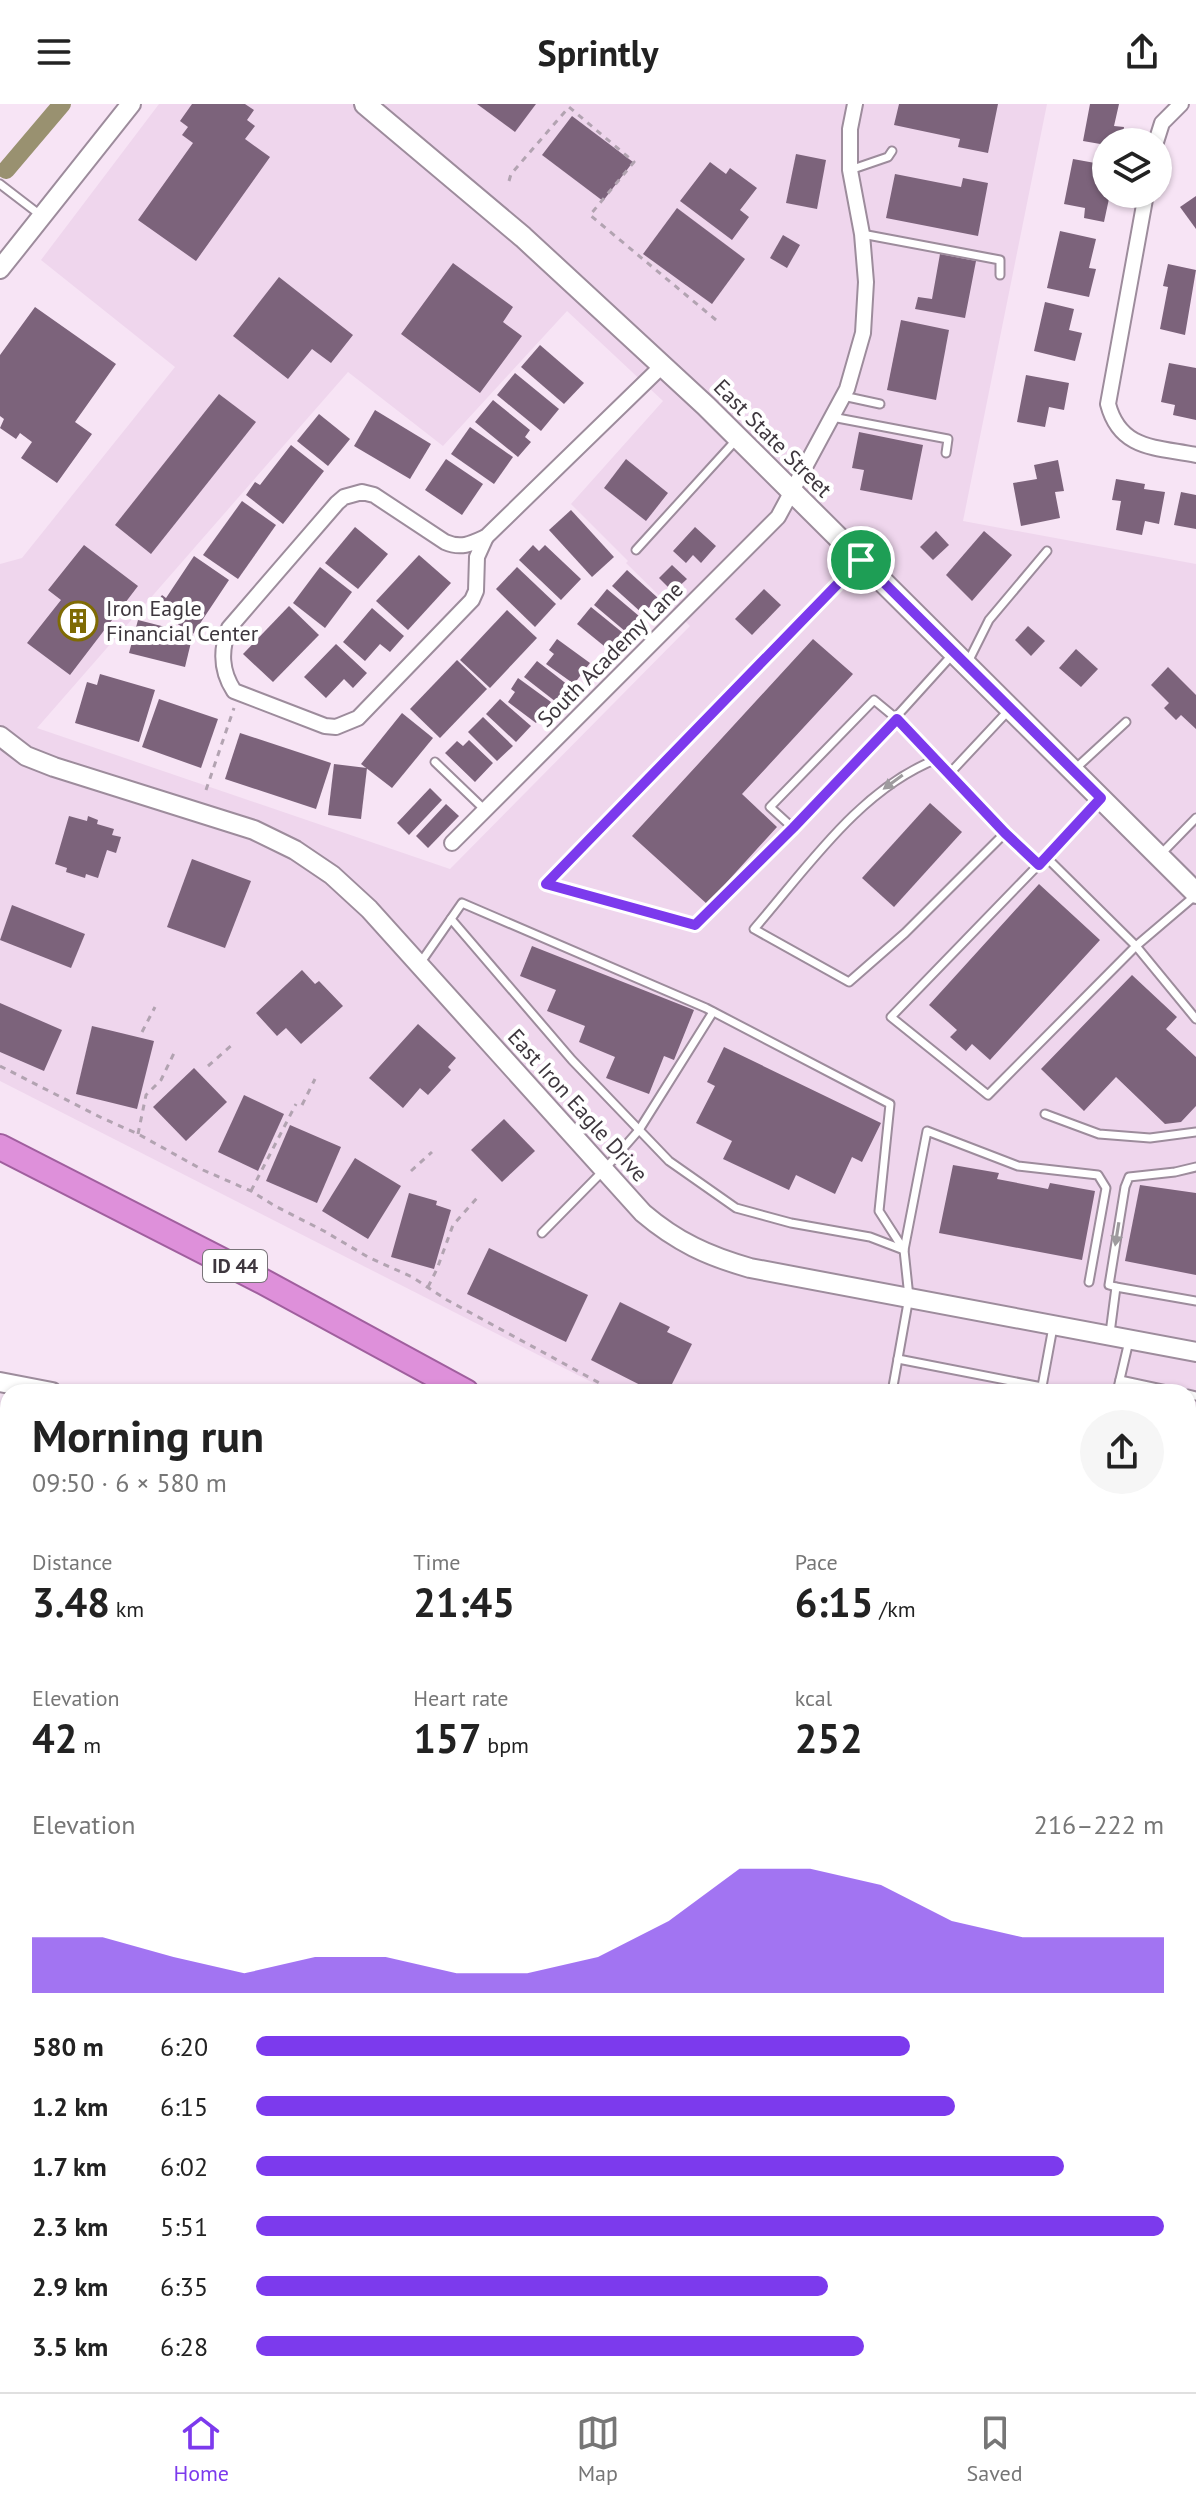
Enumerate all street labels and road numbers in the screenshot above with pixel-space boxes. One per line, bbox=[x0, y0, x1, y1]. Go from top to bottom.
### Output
street label: East State Street bbox=[708, 373, 838, 503]
street label: South Academy Lane bbox=[531, 575, 689, 733]
street label: East Iron Eagle Drive bbox=[502, 1023, 654, 1187]
road number: ID 44 bbox=[203, 1250, 267, 1282]

